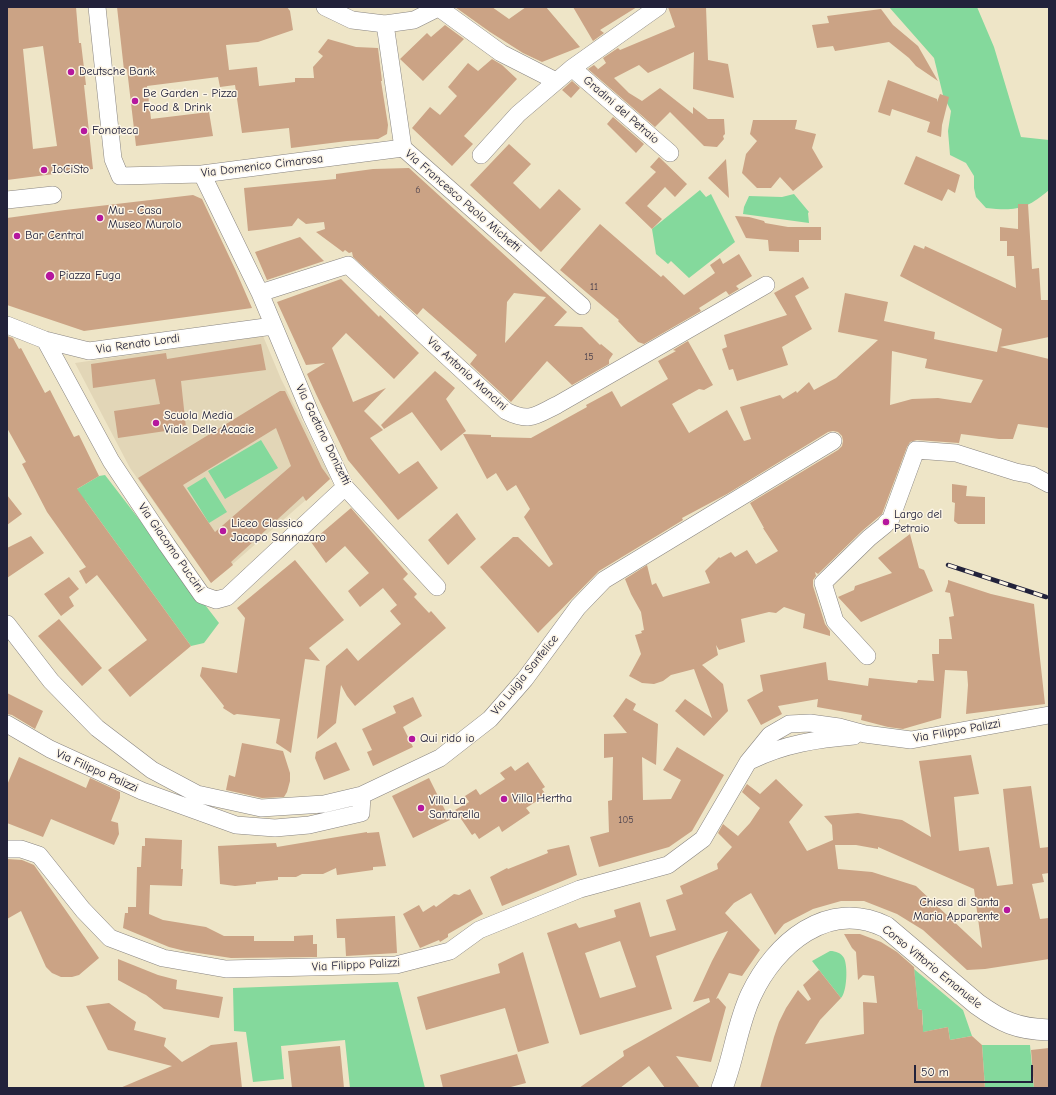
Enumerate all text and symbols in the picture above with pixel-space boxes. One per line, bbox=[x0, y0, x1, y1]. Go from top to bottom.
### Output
place label: Deutsche Bank bbox=[79, 65, 155, 79]
marker: Deutsche Bank bbox=[66, 67, 76, 77]
street label: Gradini del Petraio bbox=[580, 73, 662, 147]
place label: Be Garden - Pizza Food & Drink bbox=[143, 87, 237, 115]
marker: Be Garden - Pizza Food & Drink bbox=[130, 96, 140, 106]
place label: Fonoteca bbox=[92, 124, 139, 138]
marker: Fonoteca bbox=[79, 126, 89, 136]
street label: Via Francesco Paolo Michetti bbox=[402, 147, 524, 255]
street label: Via Domenico Cimarosa bbox=[200, 151, 324, 181]
place label: IoCiSto bbox=[52, 163, 89, 177]
marker: IoCiSto bbox=[39, 165, 49, 175]
house number: 6 bbox=[415, 184, 421, 196]
place label: Mu - Casa Museo Murolo bbox=[108, 204, 182, 232]
marker: Mu - Casa Museo Murolo bbox=[95, 213, 105, 223]
place label: Bar Central bbox=[25, 229, 84, 243]
marker: Bar Central bbox=[12, 231, 22, 241]
place label: Piazza Fuga bbox=[59, 269, 121, 283]
marker: Piazza Fuga bbox=[44, 270, 56, 282]
house number: 11 bbox=[590, 281, 598, 293]
street label: Via Renato Lordi bbox=[95, 331, 181, 357]
street label: Via Antonio Mancini bbox=[424, 334, 510, 414]
house number: 15 bbox=[584, 351, 594, 363]
street label: Via Gaetano Donizetti bbox=[292, 382, 354, 488]
place label: Scuola Media Viale Delle Acacie bbox=[164, 409, 254, 437]
marker: Scuola Media Viale Delle Acacie bbox=[151, 418, 161, 428]
street label: Via Giacomo Puccini bbox=[135, 501, 207, 595]
place label: Largo del Petraio bbox=[894, 508, 942, 536]
place label: Liceo Classico Jacopo Sannazaro bbox=[231, 517, 326, 545]
marker: Largo del Petraio bbox=[881, 517, 891, 527]
marker: Liceo Classico Jacopo Sannazaro bbox=[218, 526, 228, 536]
street label: Via Luigia Sanfelice bbox=[488, 632, 562, 718]
street label: Via Filippo Palizzi bbox=[912, 716, 1002, 746]
place label: Qui rido io bbox=[420, 732, 475, 746]
marker: Qui rido io bbox=[407, 734, 417, 744]
street label: Via Filippo Palizzi bbox=[54, 746, 140, 796]
place label: Villa Hertha bbox=[512, 792, 572, 806]
place label: Villa La Santarella bbox=[429, 794, 480, 822]
marker: Villa Hertha bbox=[499, 794, 509, 804]
marker: Villa La Santarella bbox=[416, 803, 426, 813]
house number: 105 bbox=[618, 814, 634, 826]
place label: Chiesa di Santa Maria Apparente bbox=[913, 896, 999, 924]
marker: Chiesa di Santa Maria Apparente bbox=[1002, 905, 1012, 915]
street label: Corso Vittorio Emanuele bbox=[879, 922, 985, 1012]
street label: Via Filippo Palizzi bbox=[312, 955, 400, 975]
scale bar bbox=[916, 1057, 1035, 1083]
text: 50 m bbox=[921, 1065, 949, 1079]

